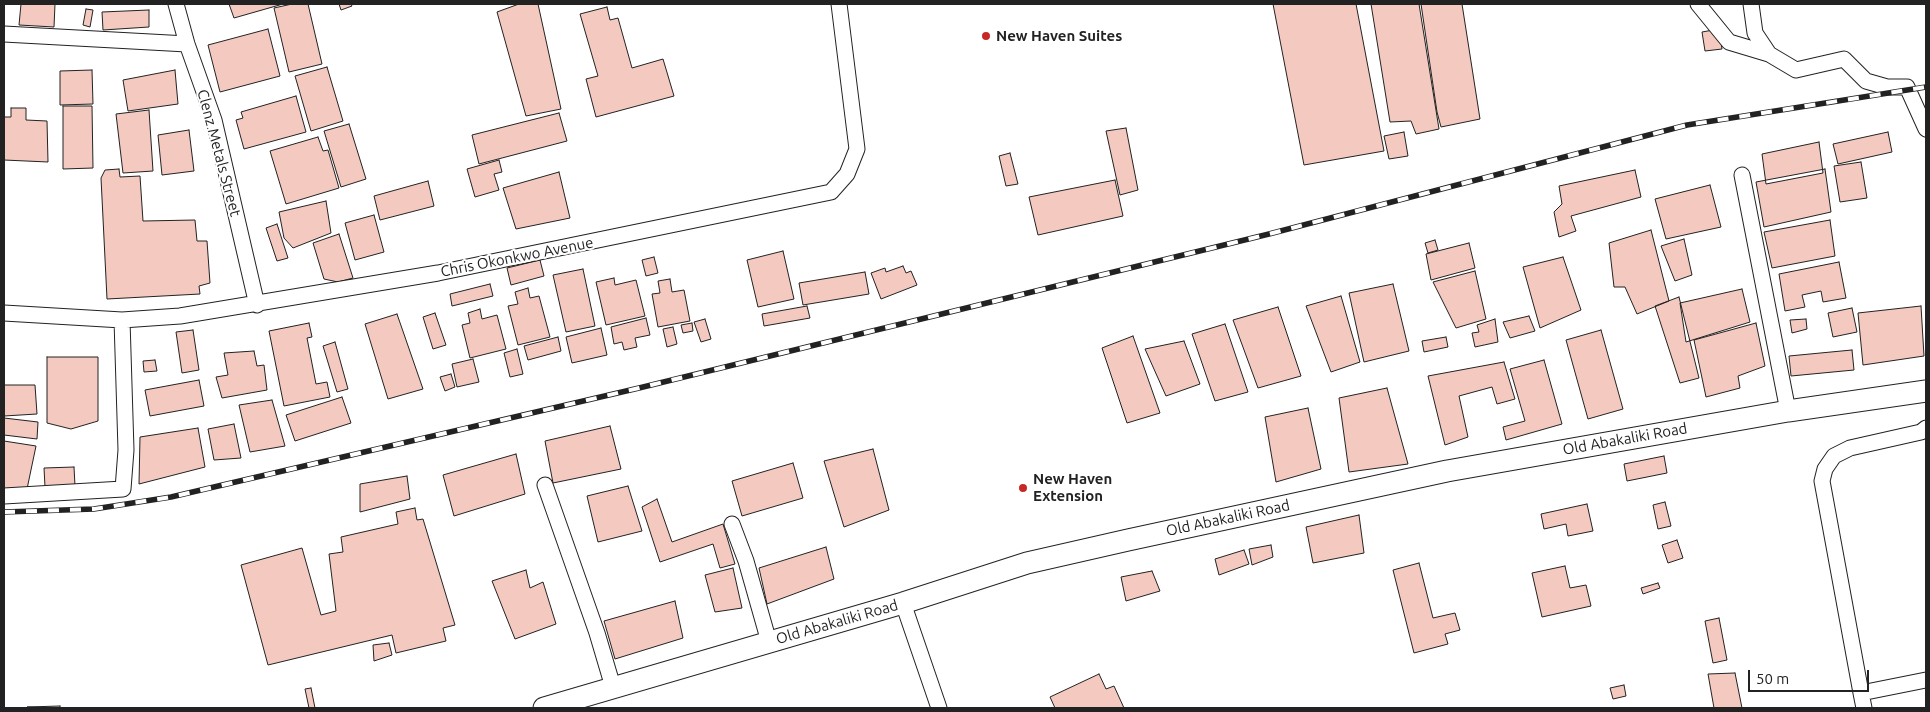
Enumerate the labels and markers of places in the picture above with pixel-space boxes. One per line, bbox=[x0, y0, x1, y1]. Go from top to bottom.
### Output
place label: New Haven Suites bbox=[996, 27, 1122, 45]
marker: New Haven Suites bbox=[980, 30, 992, 42]
place label: New Haven Extension bbox=[1033, 470, 1112, 505]
marker: New Haven Extension bbox=[1017, 482, 1029, 494]

